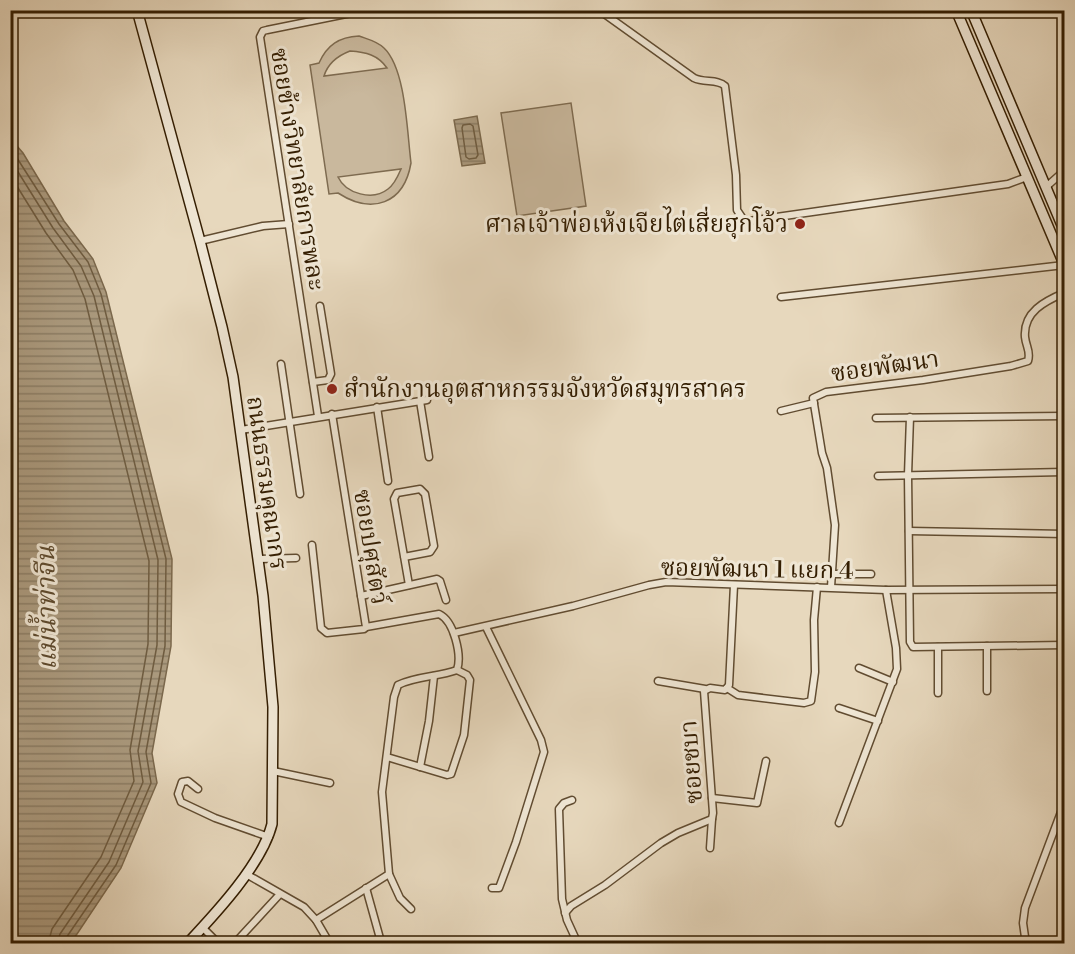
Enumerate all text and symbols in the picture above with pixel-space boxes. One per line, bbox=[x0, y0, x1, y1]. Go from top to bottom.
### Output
street label: ซอยข้างวิทยาลัยการพละ bbox=[263, 46, 331, 292]
place label: ศาลเจ้าพ่อเห้งเจียไต่เสี่ยฮุกโจ้ว bbox=[485, 206, 788, 240]
marker: ศาลเจ้าพ่อเห้งเจียไต่เสี่ยฮุกโจ้ว bbox=[793, 217, 807, 231]
street label: ซอยพัฒนา bbox=[829, 345, 941, 389]
place label: สำนักงานอุตสาหกรรมจังหวัดสมุทรสาคร bbox=[344, 375, 746, 405]
marker: สำนักงานอุตสาหกรรมจังหวัดสมุทรสาคร bbox=[325, 382, 339, 396]
street label: ถนนธรรมคุณากร bbox=[239, 394, 293, 572]
street label: ซอยปศุสัตว์ bbox=[346, 487, 396, 607]
water label: แม่น้ำท่าจีน bbox=[26, 545, 64, 671]
street label: ซอยพัฒนา 1 แยก 4 bbox=[660, 553, 854, 587]
street label: ซอยชบา bbox=[674, 719, 710, 805]

